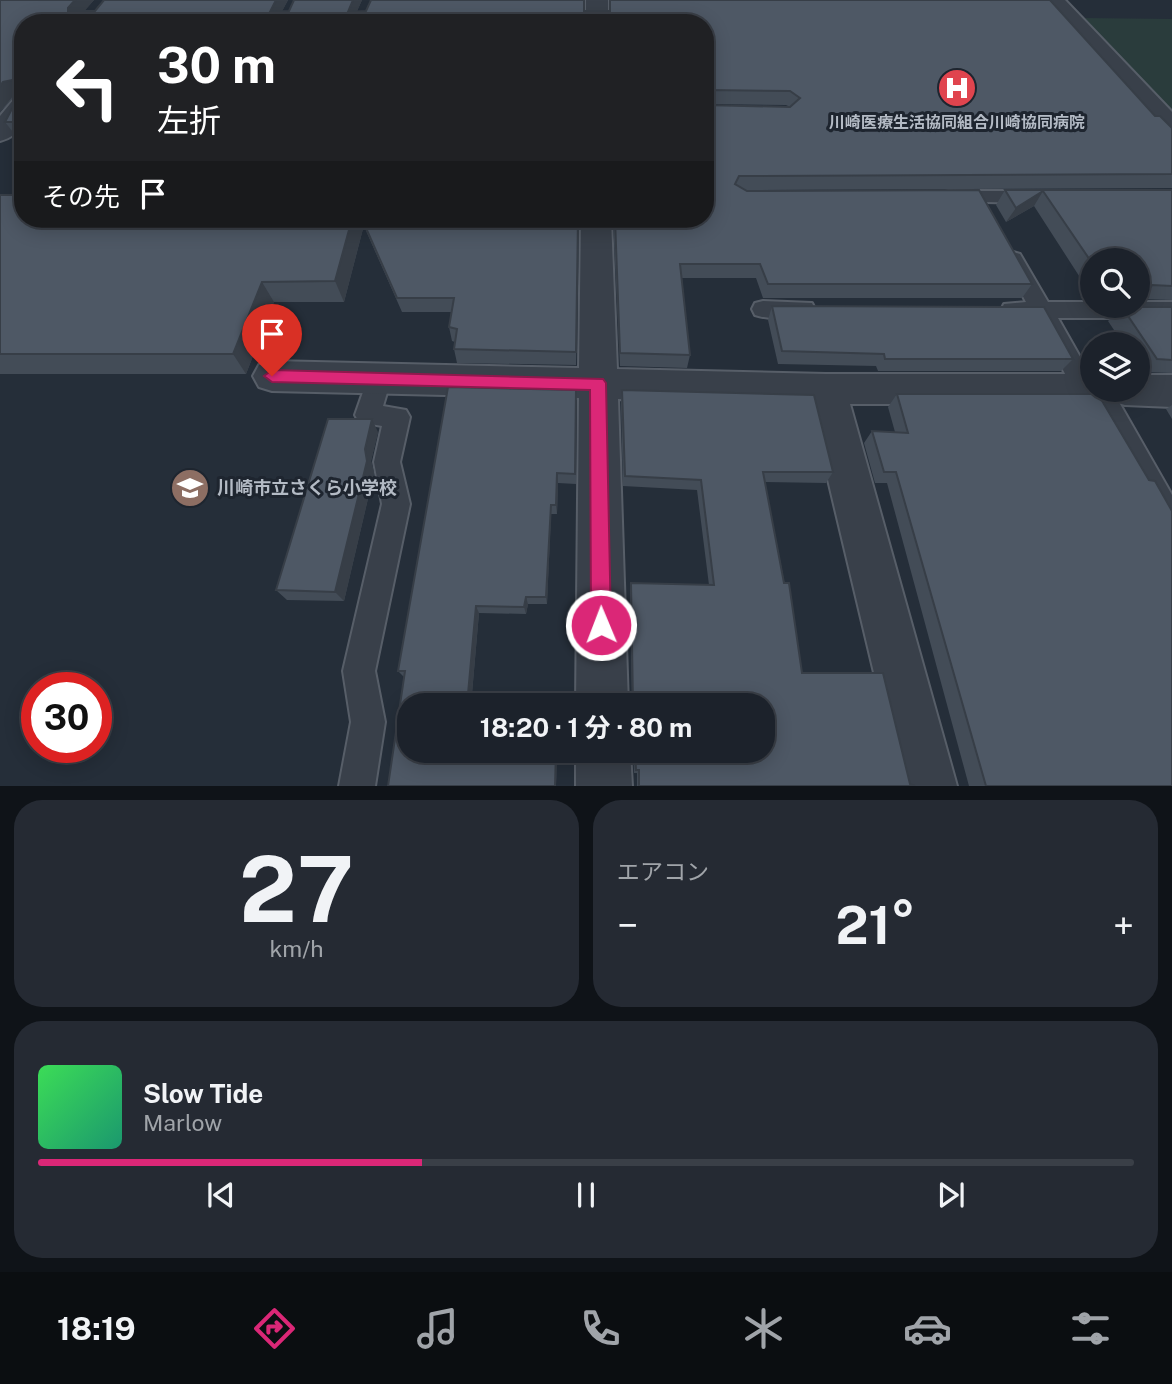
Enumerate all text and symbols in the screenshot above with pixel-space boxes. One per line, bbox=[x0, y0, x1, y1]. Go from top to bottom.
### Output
text: 30 m bbox=[157, 36, 276, 94]
icon: left bbox=[42, 42, 133, 133]
hospital icon: 川崎医療生活協同組合川崎協同病院 bbox=[936, 67, 978, 109]
text: 左折 bbox=[157, 102, 221, 139]
place label: 川崎医療生活協同組合川崎協同病院 bbox=[829, 113, 1085, 132]
icon: arrive bbox=[134, 175, 172, 213]
text: その先 bbox=[42, 181, 120, 212]
map controls bbox=[1080, 248, 1150, 402]
button: search bbox=[1080, 248, 1150, 318]
pin bbox=[242, 304, 302, 376]
icon: arrive bbox=[253, 315, 291, 353]
button: layers bbox=[1080, 332, 1150, 402]
school or university icon: 川崎市立さくら小学校 bbox=[169, 467, 211, 509]
place label: 川崎市立さくら小学校 bbox=[217, 477, 397, 498]
position arrow bbox=[564, 588, 638, 662]
speed limit sign: 30 bbox=[21, 672, 112, 763]
text: 18:20 · 1 分 · 80 m bbox=[480, 712, 692, 743]
text: 27 bbox=[239, 836, 354, 942]
text: エアコン bbox=[617, 858, 709, 885]
text: 21° bbox=[836, 895, 915, 956]
text: − bbox=[617, 903, 638, 948]
text: + bbox=[1113, 903, 1134, 948]
text: km/h bbox=[269, 935, 324, 962]
text: Slow Tide bbox=[143, 1078, 263, 1109]
text: Marlow bbox=[143, 1109, 222, 1136]
icon: previous bbox=[202, 1176, 240, 1214]
icon: pause bbox=[567, 1176, 605, 1214]
icon: next bbox=[932, 1176, 970, 1214]
icon: directions bbox=[250, 1304, 299, 1353]
icon: music bbox=[413, 1304, 462, 1353]
icon: phone bbox=[576, 1304, 625, 1353]
icon: climate bbox=[739, 1304, 788, 1353]
icon: car bbox=[903, 1304, 952, 1353]
icon: filters bbox=[1066, 1304, 1115, 1353]
text: 18:19 bbox=[57, 1310, 136, 1347]

